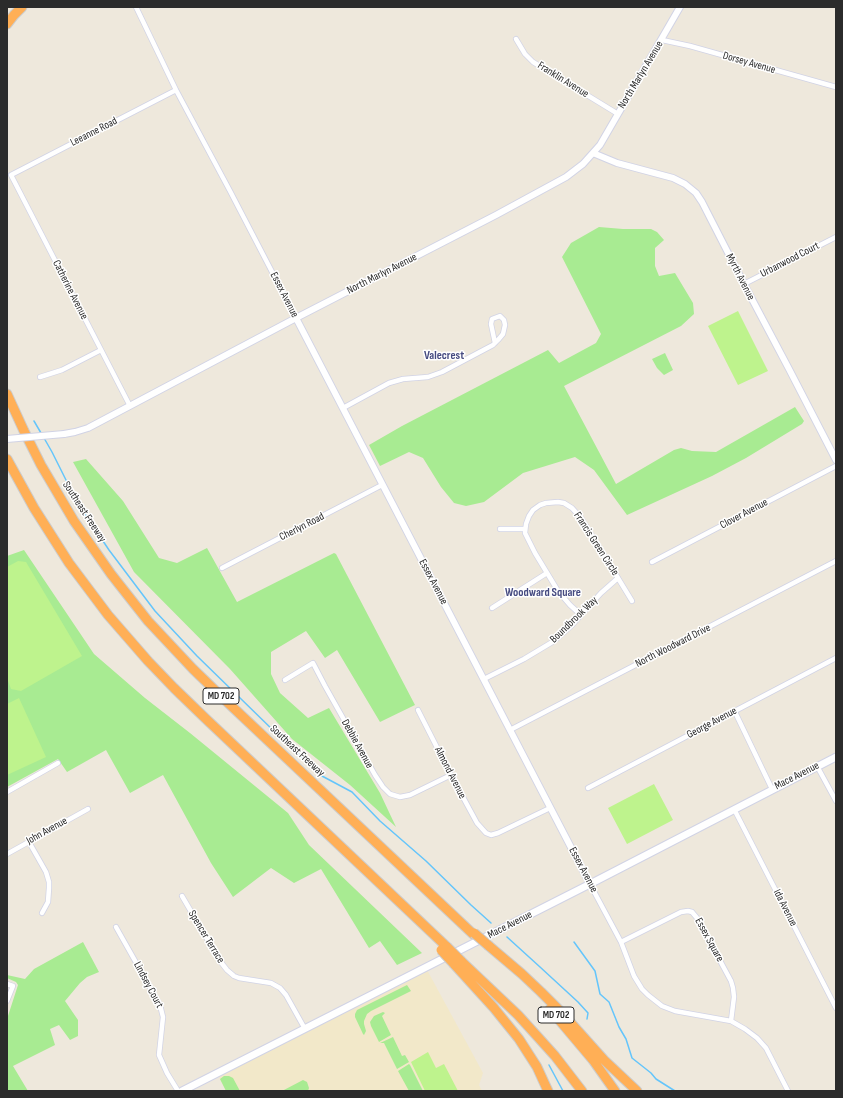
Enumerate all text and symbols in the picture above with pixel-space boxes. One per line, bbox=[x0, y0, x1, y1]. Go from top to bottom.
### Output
street label: North Marlyn Avenue bbox=[616, 39, 666, 111]
street label: Dorsey Avenue bbox=[721, 49, 777, 77]
street label: Franklin Avenue bbox=[535, 59, 591, 101]
street label: Leeanne Road bbox=[68, 115, 120, 149]
street label: Urbanwood Court bbox=[758, 239, 822, 281]
street label: North Marlyn Avenue bbox=[345, 251, 419, 297]
street label: Myrth Avenue bbox=[723, 251, 757, 303]
street label: Catherine Avenue bbox=[49, 258, 91, 322]
street label: Essex Avenue bbox=[267, 270, 301, 320]
district label: Valecrest bbox=[424, 349, 464, 363]
street label: Southeast Freeway bbox=[59, 479, 109, 545]
street label: Clover Avenue bbox=[718, 496, 770, 532]
street label: Cherlyn Road bbox=[277, 510, 327, 544]
street label: Francis Green Circle bbox=[571, 510, 621, 578]
street label: Essex Avenue bbox=[416, 557, 450, 607]
district label: Woodward Square bbox=[505, 586, 581, 600]
street label: Boundbrook Way bbox=[547, 594, 601, 646]
street label: North Woodward Drive bbox=[633, 621, 713, 671]
road number: MD 702 bbox=[203, 688, 239, 704]
street label: George Avenue bbox=[685, 704, 739, 742]
street label: Debbie Avenue bbox=[338, 717, 376, 771]
street label: Southeast Freeway bbox=[267, 722, 327, 780]
street label: Almond Avenue bbox=[431, 745, 469, 801]
street label: Mace Avenue bbox=[773, 759, 821, 793]
street label: John Avenue bbox=[24, 814, 70, 848]
street label: Essex Avenue bbox=[566, 845, 600, 895]
street label: Ida Avenue bbox=[770, 887, 800, 929]
street label: Spencer Terrace bbox=[185, 908, 227, 966]
street label: Mace Avenue bbox=[486, 908, 534, 942]
street label: Essex Square bbox=[692, 916, 726, 964]
street label: Lindsey Court bbox=[130, 959, 166, 1011]
road number: MD 702 bbox=[538, 1007, 574, 1023]

